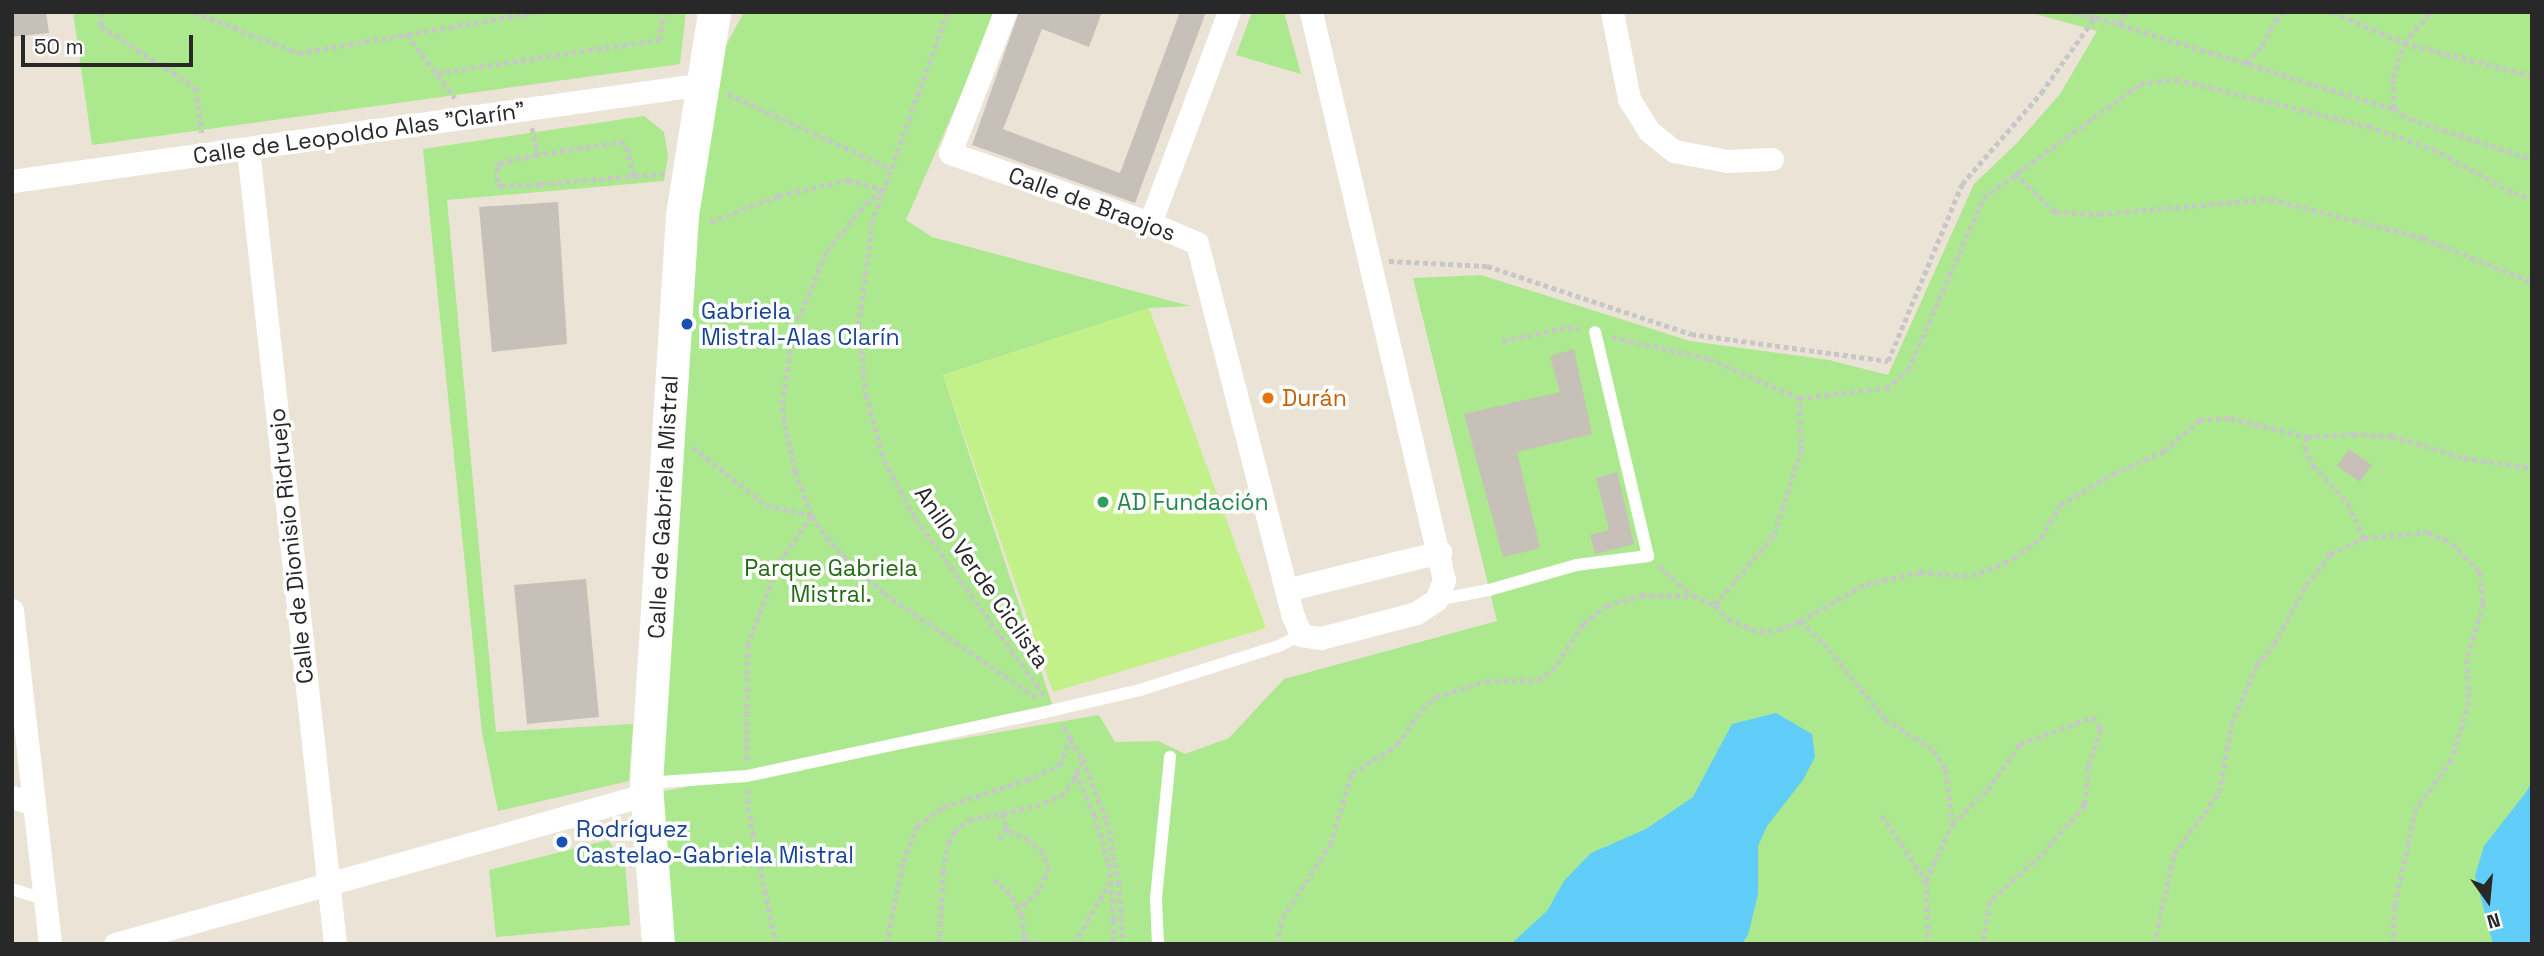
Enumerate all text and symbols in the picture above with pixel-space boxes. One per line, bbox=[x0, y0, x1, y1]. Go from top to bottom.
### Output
scale bar bbox=[24, 21, 196, 65]
text: 50 m bbox=[34, 33, 84, 60]
street label: Calle de Leopoldo Alas "Clarín" bbox=[191, 96, 527, 170]
street label: Calle de Braojos bbox=[1005, 161, 1179, 247]
place label: Gabriela Mistral-Alas Clarín bbox=[701, 297, 900, 351]
marker: Gabriela Mistral-Alas Clarín bbox=[679, 316, 695, 332]
street label: Calle de Gabriela Mistral bbox=[642, 374, 684, 640]
place label: Durán bbox=[1282, 384, 1347, 412]
marker: Durán bbox=[1260, 390, 1276, 406]
street label: Calle de Dionisio Ridruejo bbox=[263, 407, 319, 685]
street label: Anillo Verde Ciclista bbox=[909, 481, 1055, 673]
place label: AD Fundación bbox=[1117, 488, 1269, 516]
marker: AD Fundación bbox=[1095, 494, 1111, 510]
park label: Parque Gabriela Mistral. bbox=[744, 554, 918, 608]
place label: Rodríguez Castelao-Gabriela Mistral bbox=[576, 815, 854, 869]
marker: Rodríguez Castelao-Gabriela Mistral bbox=[554, 834, 570, 850]
north arrow bbox=[2453, 865, 2523, 935]
text: N bbox=[2484, 907, 2503, 934]

